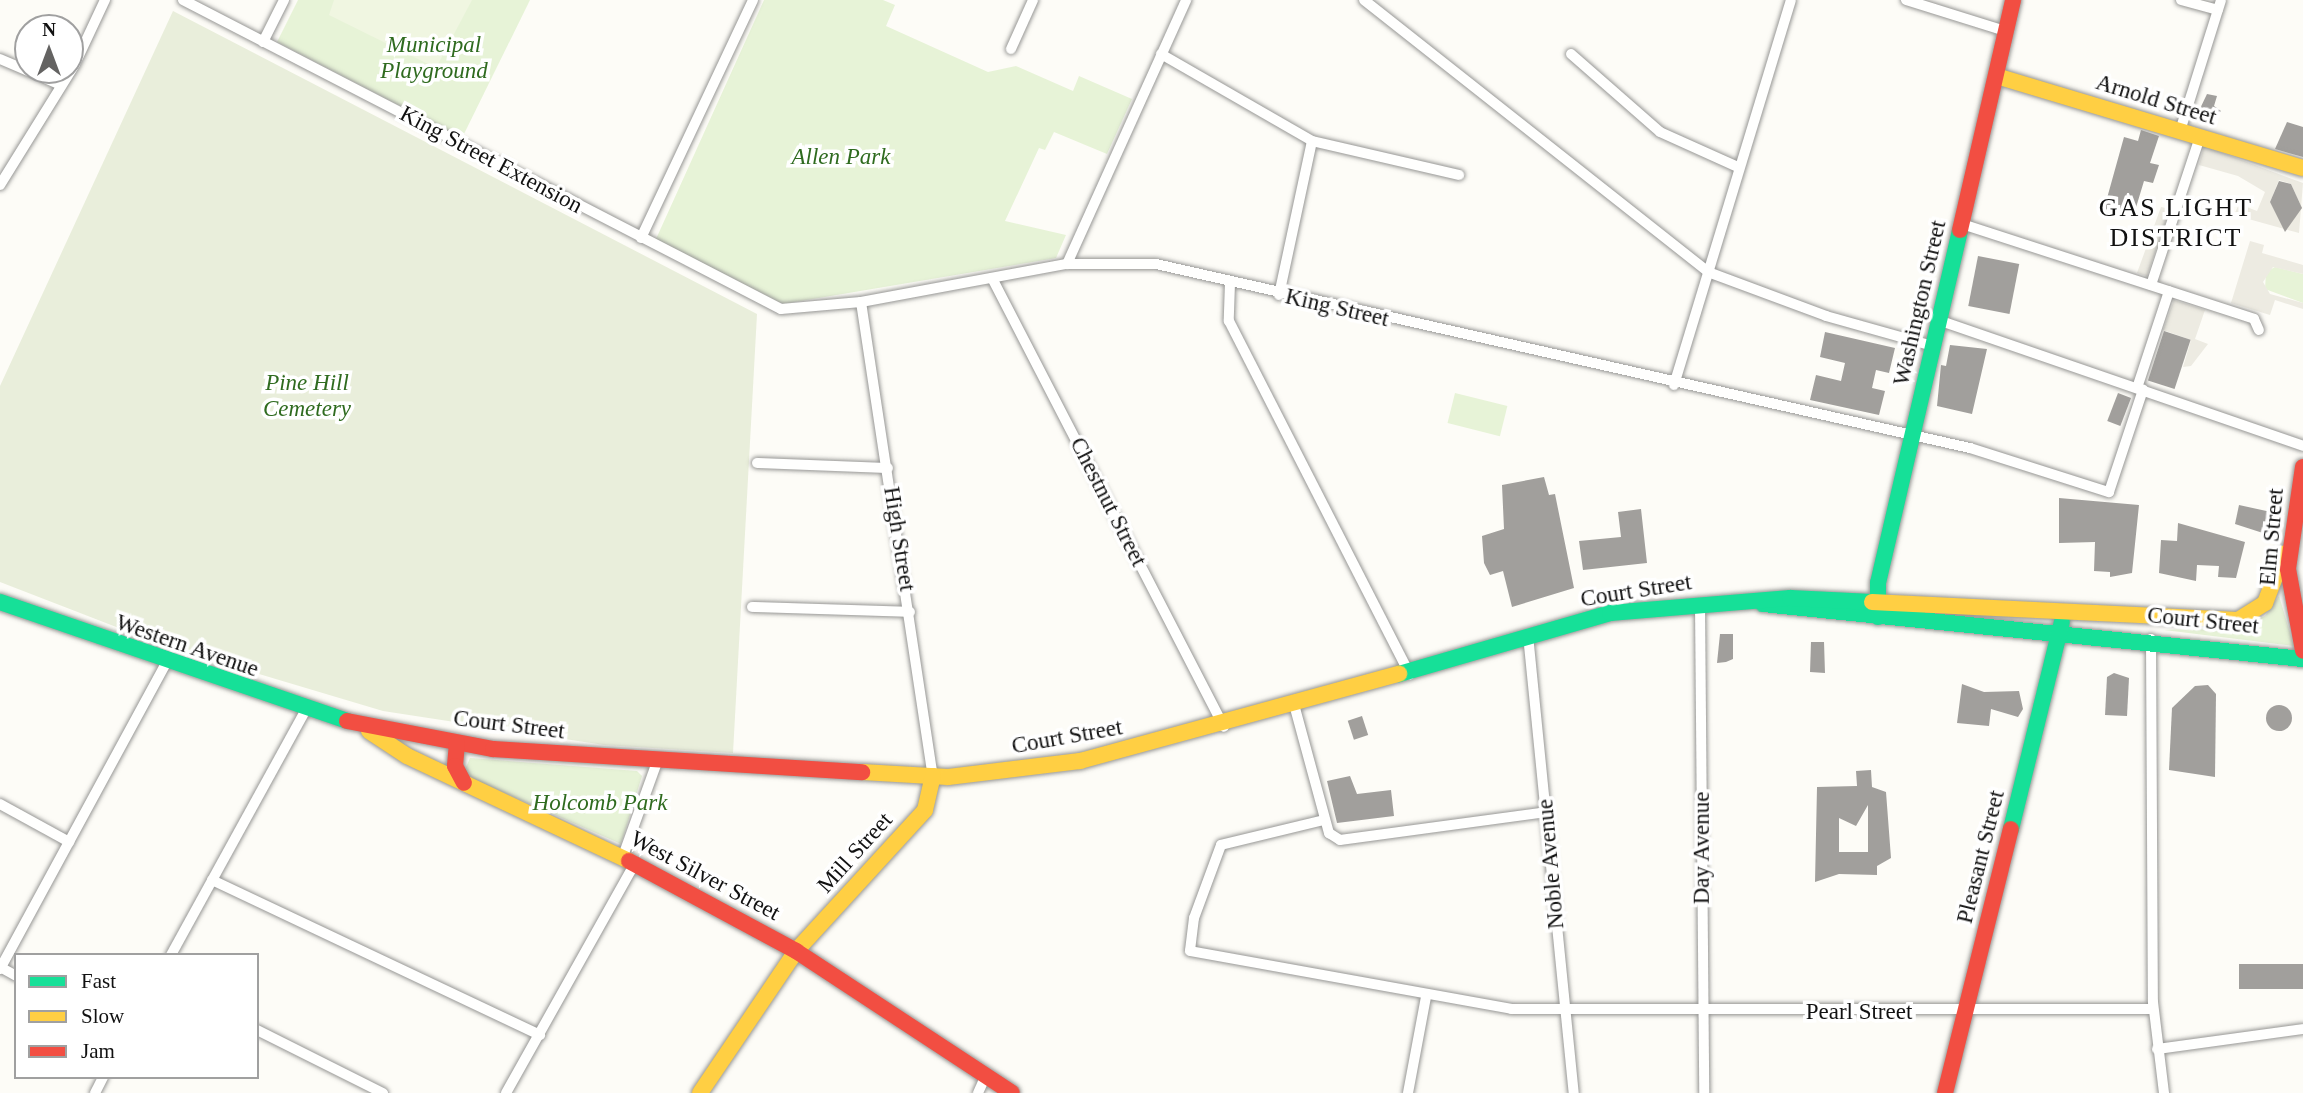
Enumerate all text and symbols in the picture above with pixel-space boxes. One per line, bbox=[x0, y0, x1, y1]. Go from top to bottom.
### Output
north arrow bbox=[14, 14, 84, 84]
text: N bbox=[42, 19, 56, 40]
park label: Municipal Playground bbox=[380, 31, 488, 85]
street label: Arnold Street bbox=[2092, 69, 2220, 131]
street label: King Street Extension bbox=[395, 100, 587, 220]
park label: Allen Park bbox=[792, 143, 890, 171]
district label: GAS LIGHT DISTRICT bbox=[2100, 192, 2252, 254]
street label: Washington Street bbox=[1888, 218, 1952, 388]
street label: King Street bbox=[1283, 283, 1391, 333]
park label: Pine Hill Cemetery bbox=[263, 369, 351, 423]
street label: Chestnut Street bbox=[1064, 433, 1152, 571]
street label: High Street bbox=[877, 485, 921, 593]
street label: Elm Street bbox=[2254, 487, 2290, 587]
street label: Court Street bbox=[1579, 569, 1693, 613]
street label: Court Street bbox=[2146, 601, 2260, 641]
street label: Western Avenue bbox=[111, 608, 263, 684]
street label: Court Street bbox=[452, 704, 566, 746]
street label: Court Street bbox=[1010, 714, 1124, 760]
street label: Pleasant Street bbox=[1951, 788, 2011, 926]
park label: Holcomb Park bbox=[533, 789, 667, 817]
street label: Day Avenue bbox=[1688, 791, 1716, 905]
street label: Noble Avenue bbox=[1532, 797, 1570, 931]
street label: Mill Street bbox=[812, 807, 898, 899]
street label: West Silver Street bbox=[625, 825, 785, 927]
legend bbox=[14, 953, 259, 1079]
text: Fast bbox=[81, 969, 116, 993]
street label: Pearl Street bbox=[1806, 998, 1912, 1026]
text: Slow bbox=[81, 1004, 124, 1028]
text: Jam bbox=[81, 1039, 115, 1063]

